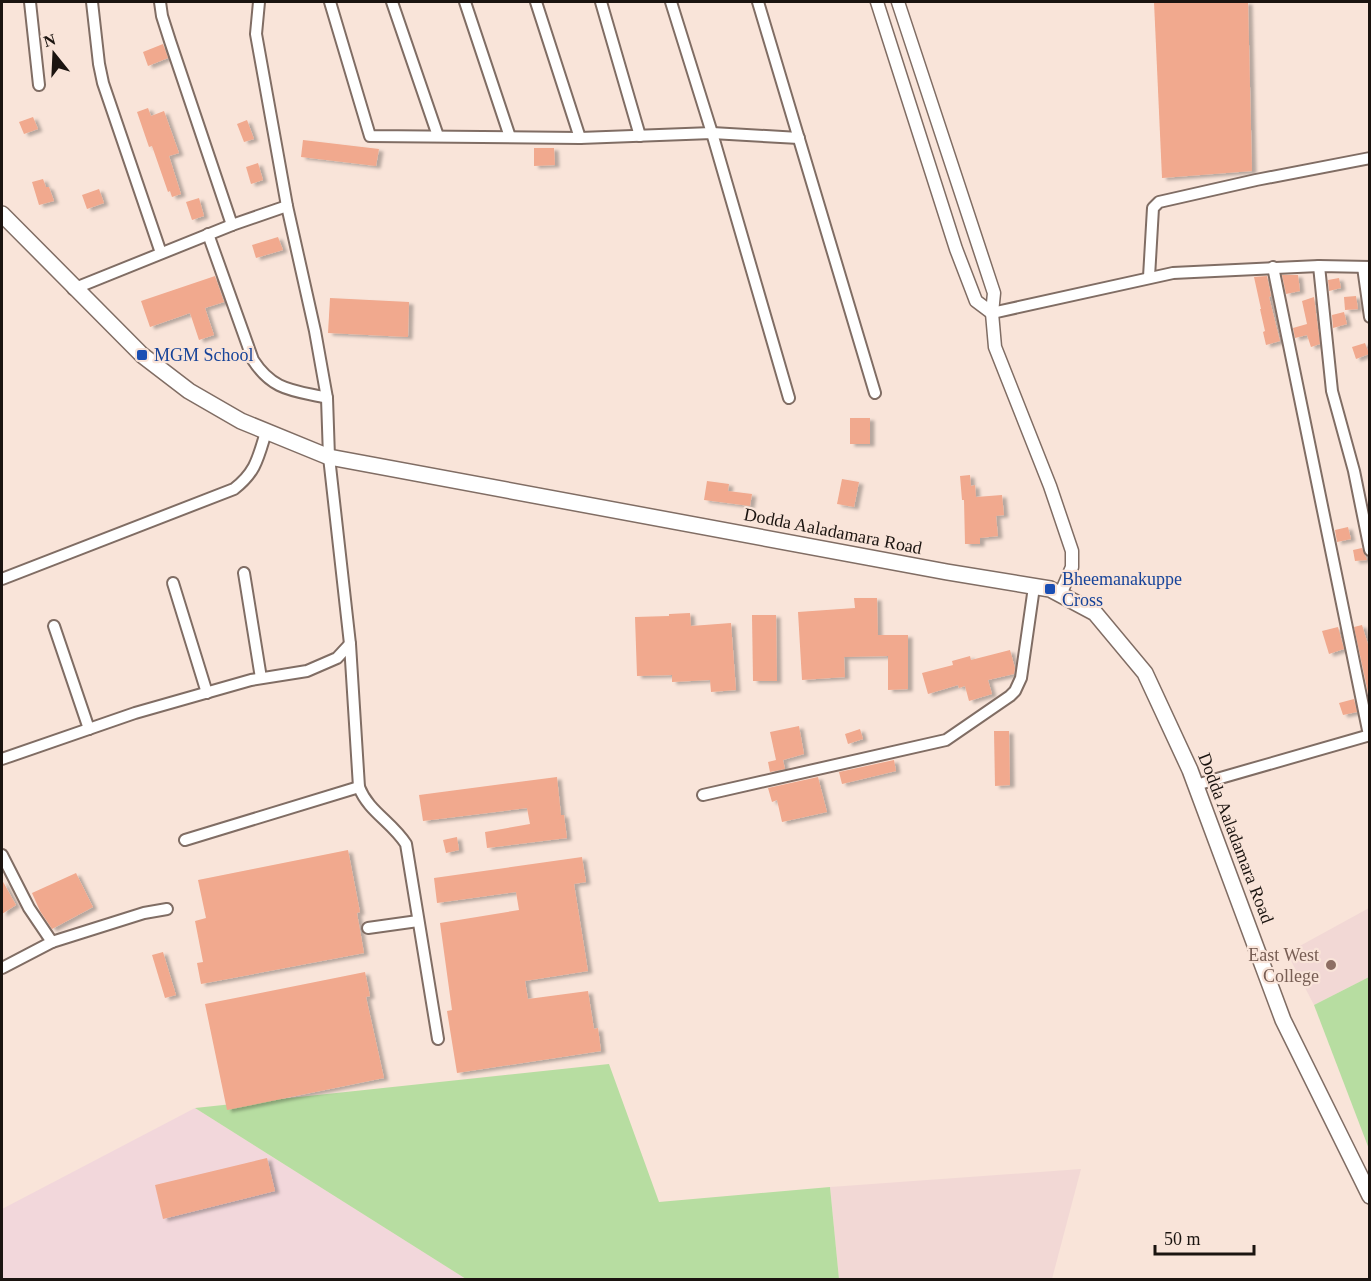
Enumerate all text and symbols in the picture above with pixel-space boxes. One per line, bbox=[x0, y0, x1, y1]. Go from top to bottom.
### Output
north arrow bbox=[24, 24, 84, 84]
text: N bbox=[41, 30, 58, 50]
place label: MGM School bbox=[154, 345, 254, 365]
marker: MGM School bbox=[135, 348, 149, 362]
street label: Dodda Aaladamara Road bbox=[742, 504, 924, 558]
place label: Bheemanakuppe Cross bbox=[1062, 569, 1182, 610]
marker: Bheemanakuppe Cross bbox=[1043, 582, 1057, 596]
street label: Dodda Aaladamara Road bbox=[1194, 750, 1278, 926]
place label: East West College bbox=[1248, 945, 1319, 986]
marker: East West College bbox=[1324, 958, 1338, 972]
scale bar bbox=[1155, 1218, 1254, 1256]
text: 50 m bbox=[1164, 1229, 1201, 1249]

